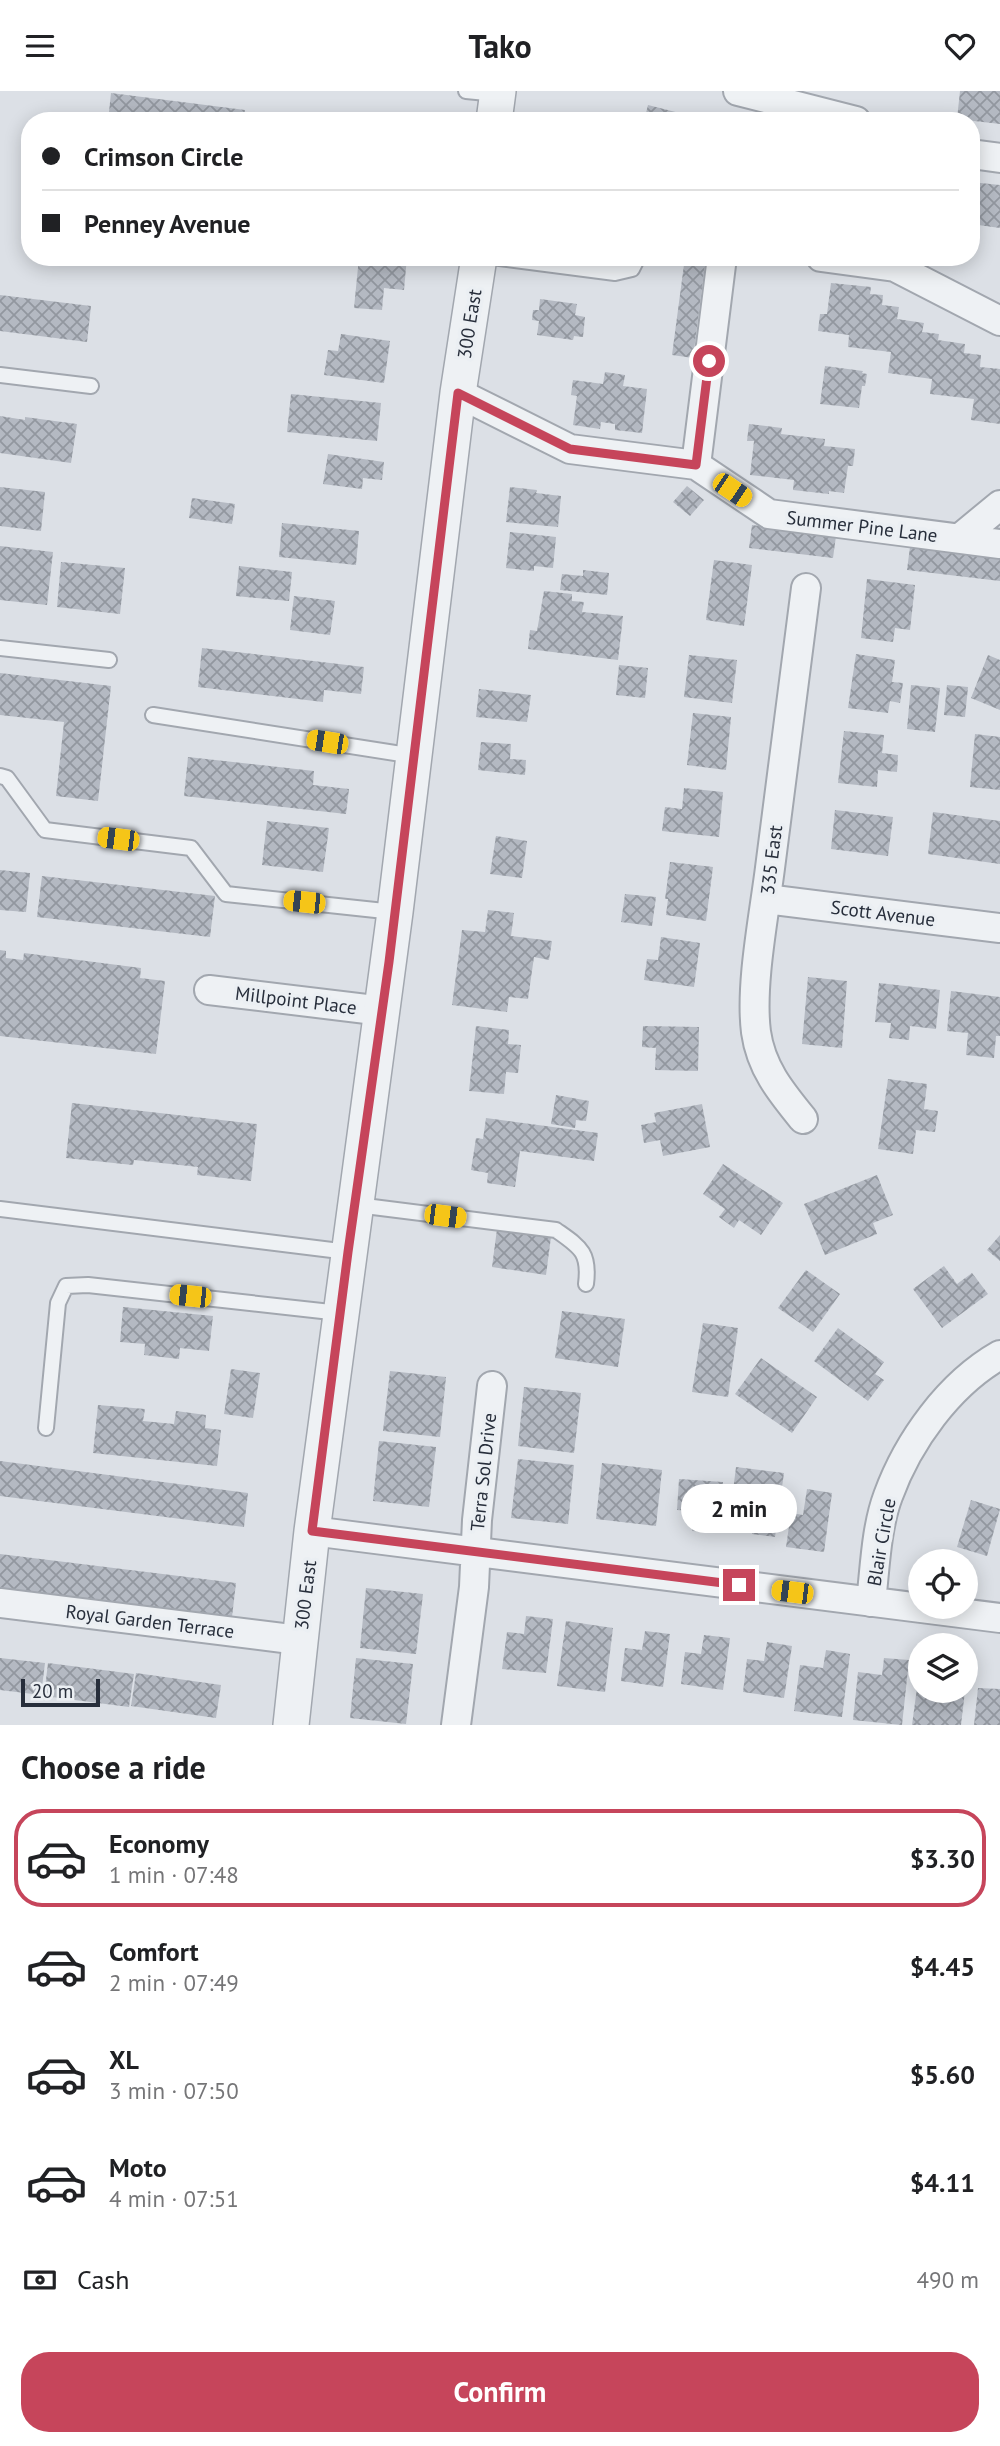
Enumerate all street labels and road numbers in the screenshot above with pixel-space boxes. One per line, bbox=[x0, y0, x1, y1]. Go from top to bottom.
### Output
street label: 300 East bbox=[452, 287, 486, 361]
street label: Summer Pine Lane bbox=[785, 505, 939, 547]
street label: 335 East bbox=[755, 823, 787, 896]
street label: Scott Avenue bbox=[829, 895, 937, 931]
street label: Millpoint Place bbox=[234, 981, 358, 1019]
street label: Terra Sol Drive bbox=[465, 1412, 501, 1532]
street label: Blair Circle bbox=[861, 1496, 901, 1588]
street label: 300 East bbox=[289, 1558, 321, 1631]
street label: Royal Garden Terrace bbox=[64, 1599, 236, 1643]

